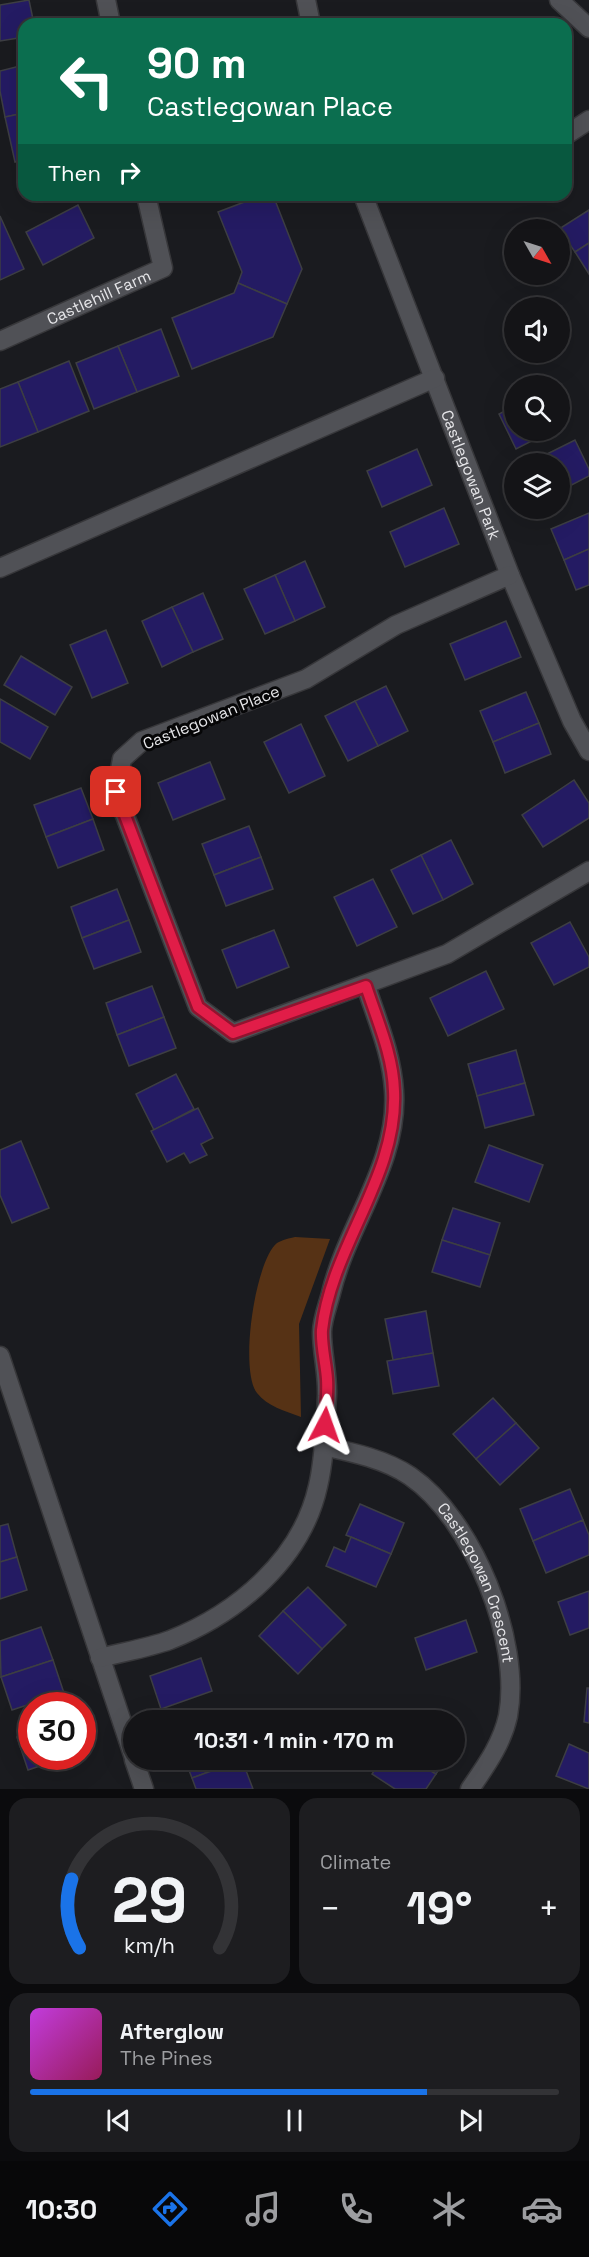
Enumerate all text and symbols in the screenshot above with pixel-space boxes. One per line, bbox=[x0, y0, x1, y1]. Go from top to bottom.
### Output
text: 90 m bbox=[147, 37, 247, 90]
icon: left bbox=[48, 42, 126, 120]
text: Castlegowan Place bbox=[147, 89, 393, 124]
icon: right bbox=[113, 156, 146, 189]
text: Then bbox=[48, 159, 101, 187]
north arrow bbox=[504, 219, 570, 285]
map controls bbox=[504, 219, 570, 519]
street label: Castlehill Farm bbox=[44, 265, 154, 330]
button: sound bbox=[504, 297, 570, 363]
button: search bbox=[504, 375, 570, 441]
street label: Castlegowan Park bbox=[436, 407, 506, 543]
button: layers bbox=[504, 453, 570, 519]
street label: Castlegowan Place bbox=[140, 680, 283, 755]
pin bbox=[90, 766, 141, 817]
icon: arrive bbox=[99, 775, 132, 808]
position arrow bbox=[293, 1393, 357, 1457]
street label: Castlegowan Crescent bbox=[433, 1498, 519, 1664]
speed limit sign: 30 bbox=[18, 1692, 96, 1770]
text: 10:31 · 1 min · 170 m bbox=[194, 1726, 394, 1754]
text: Climate bbox=[320, 1849, 391, 1875]
text: 29 bbox=[112, 1861, 187, 1940]
text: 19° bbox=[407, 1880, 472, 1937]
text: − bbox=[320, 1888, 340, 1930]
text: + bbox=[539, 1888, 559, 1930]
text: km/h bbox=[124, 1932, 175, 1959]
text: Afterglow bbox=[120, 2017, 224, 2045]
text: The Pines bbox=[120, 2045, 213, 2071]
icon: previous bbox=[102, 2104, 135, 2137]
icon: pause bbox=[278, 2104, 311, 2137]
icon: next bbox=[454, 2104, 487, 2137]
icon: directions bbox=[149, 2188, 191, 2230]
icon: music bbox=[242, 2188, 284, 2230]
icon: phone bbox=[335, 2188, 377, 2230]
icon: climate bbox=[428, 2188, 470, 2230]
icon: car bbox=[521, 2188, 563, 2230]
text: 10:30 bbox=[26, 2192, 97, 2227]

